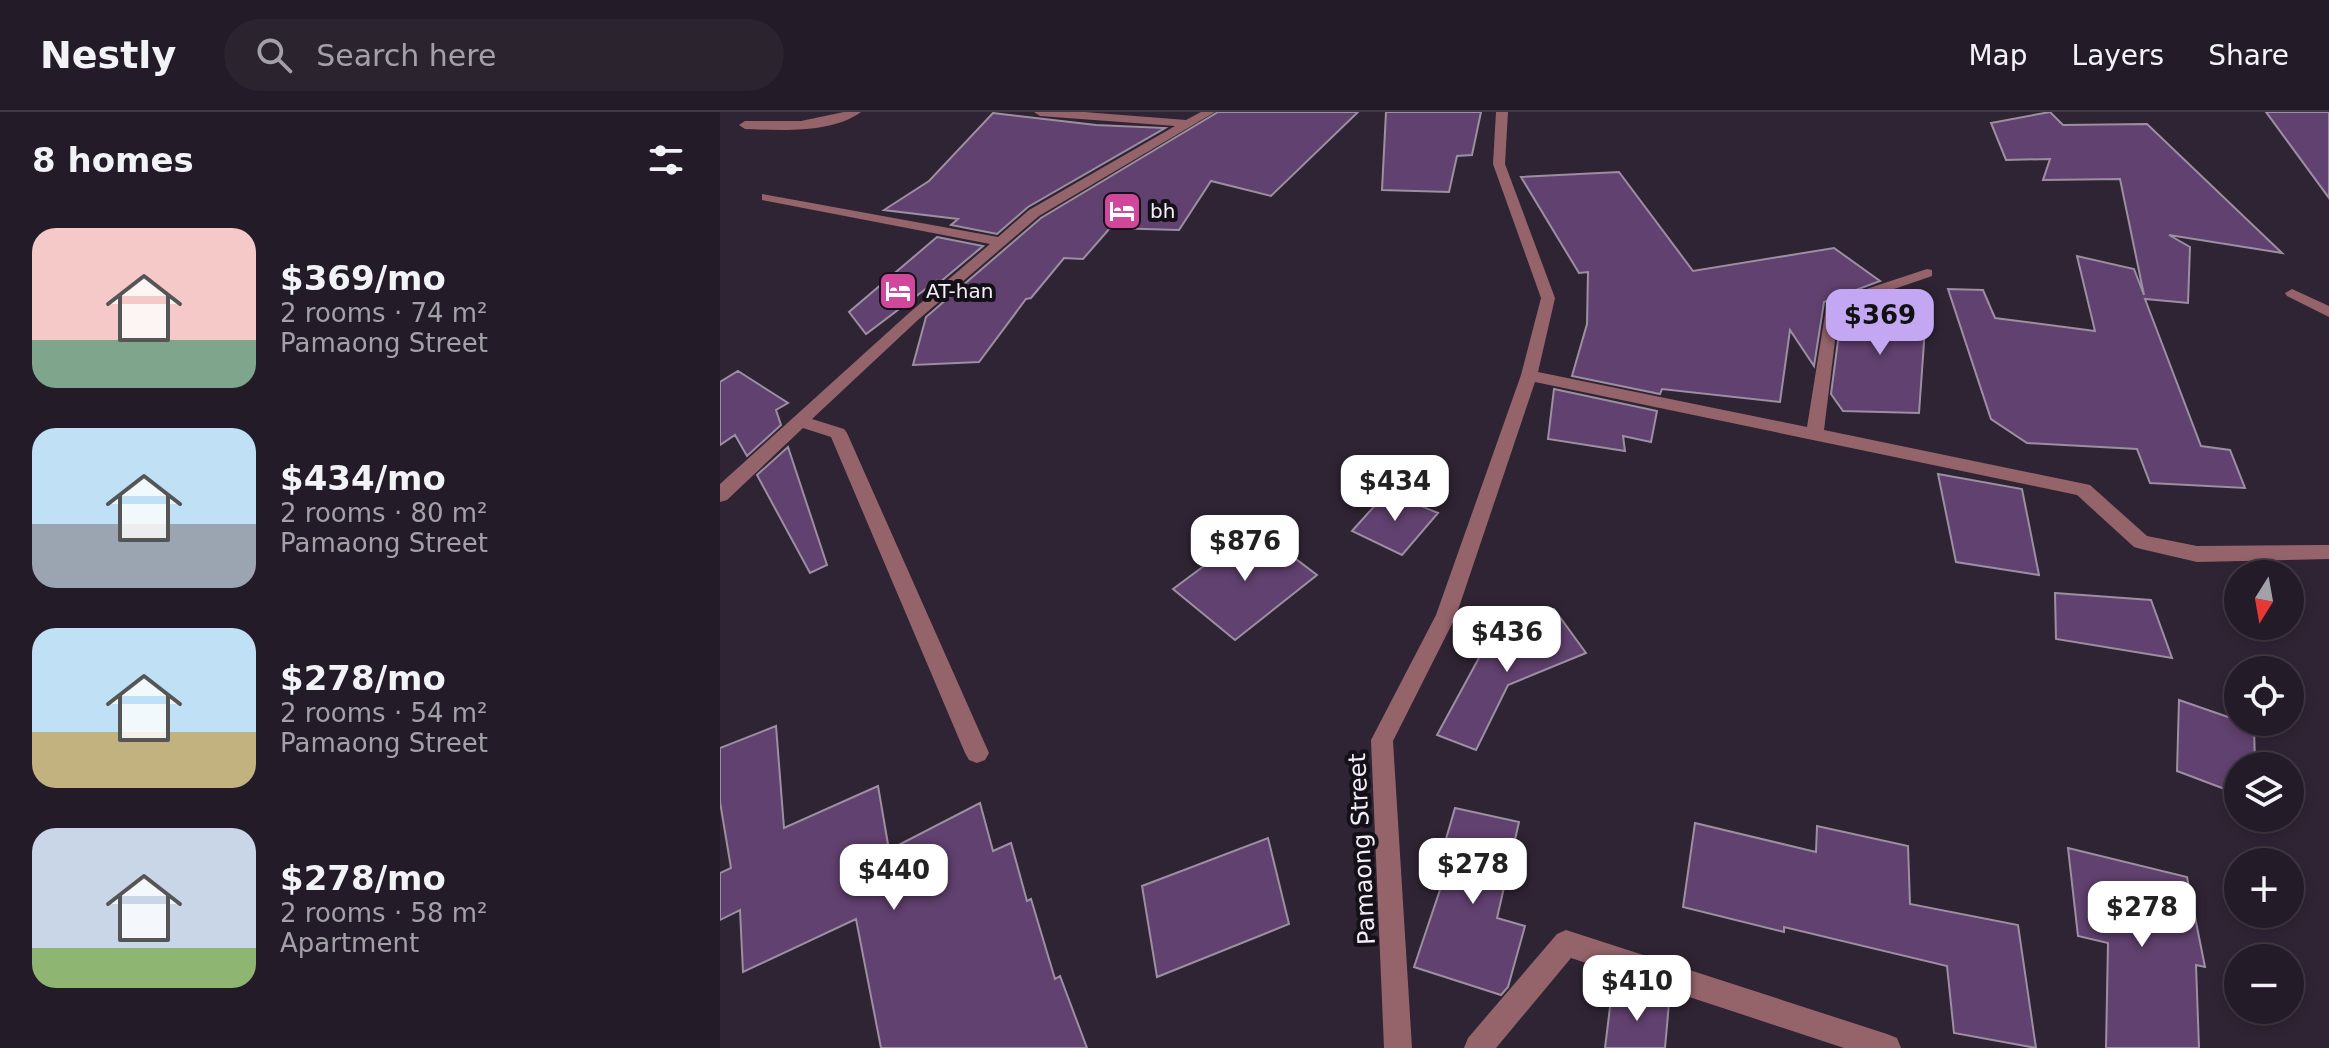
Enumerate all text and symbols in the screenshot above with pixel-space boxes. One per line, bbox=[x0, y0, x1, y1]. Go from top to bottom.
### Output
search box bbox=[224, 19, 784, 91]
text: Nestly bbox=[40, 33, 176, 77]
icon: search bbox=[252, 33, 296, 77]
text: Search here bbox=[316, 38, 496, 73]
text: Map bbox=[1968, 39, 2028, 72]
text: Layers bbox=[2072, 39, 2164, 72]
text: Share bbox=[2208, 39, 2289, 72]
icon: filters bbox=[644, 138, 688, 182]
text: 8 homes bbox=[32, 140, 194, 180]
hotel icon: bh bbox=[1101, 190, 1143, 232]
place label: bh bbox=[1150, 199, 1175, 223]
text: $369/mo bbox=[280, 258, 446, 298]
icon: home bbox=[96, 260, 192, 356]
hotel icon: AT-han bbox=[877, 270, 919, 312]
place label: AT-han bbox=[926, 279, 993, 303]
pin: $369 bbox=[1833, 289, 1927, 357]
text: 2 rooms · 74 m² bbox=[280, 298, 488, 328]
text: $369 bbox=[1844, 300, 1916, 330]
text: Pamaong Street bbox=[280, 328, 488, 358]
pin: $434 bbox=[1348, 455, 1442, 523]
text: $434/mo bbox=[280, 458, 446, 498]
icon: home bbox=[96, 460, 192, 556]
text: $434 bbox=[1359, 466, 1431, 496]
text: 2 rooms · 80 m² bbox=[280, 498, 488, 528]
pin: $876 bbox=[1198, 515, 1292, 583]
text: $876 bbox=[1209, 526, 1281, 556]
text: Pamaong Street bbox=[280, 528, 488, 558]
north arrow bbox=[2224, 560, 2304, 640]
map controls bbox=[2224, 560, 2304, 1024]
pin: $436 bbox=[1460, 606, 1554, 674]
text: $436 bbox=[1471, 617, 1543, 647]
button: locate bbox=[2224, 656, 2304, 736]
text: $278/mo bbox=[280, 658, 446, 698]
icon: home bbox=[96, 660, 192, 756]
text: 2 rooms · 54 m² bbox=[280, 698, 488, 728]
text: Pamaong Street bbox=[280, 728, 488, 758]
street label: Pamaong Street bbox=[1343, 752, 1381, 946]
button: layers bbox=[2224, 752, 2304, 832]
pin: $278 bbox=[1426, 838, 1520, 906]
pin: $440 bbox=[847, 844, 941, 912]
button: + bbox=[2224, 848, 2304, 928]
text: $278 bbox=[1437, 849, 1509, 879]
text: $440 bbox=[858, 855, 930, 885]
text: $278/mo bbox=[280, 858, 446, 898]
icon: home bbox=[96, 860, 192, 956]
pin: $278 bbox=[2095, 881, 2189, 949]
text: $278 bbox=[2106, 892, 2178, 922]
text: 2 rooms · 58 m² bbox=[280, 898, 488, 928]
text: Apartment bbox=[280, 928, 419, 958]
button: − bbox=[2224, 944, 2304, 1024]
pin: $410 bbox=[1590, 955, 1684, 1023]
text: $410 bbox=[1601, 966, 1673, 996]

